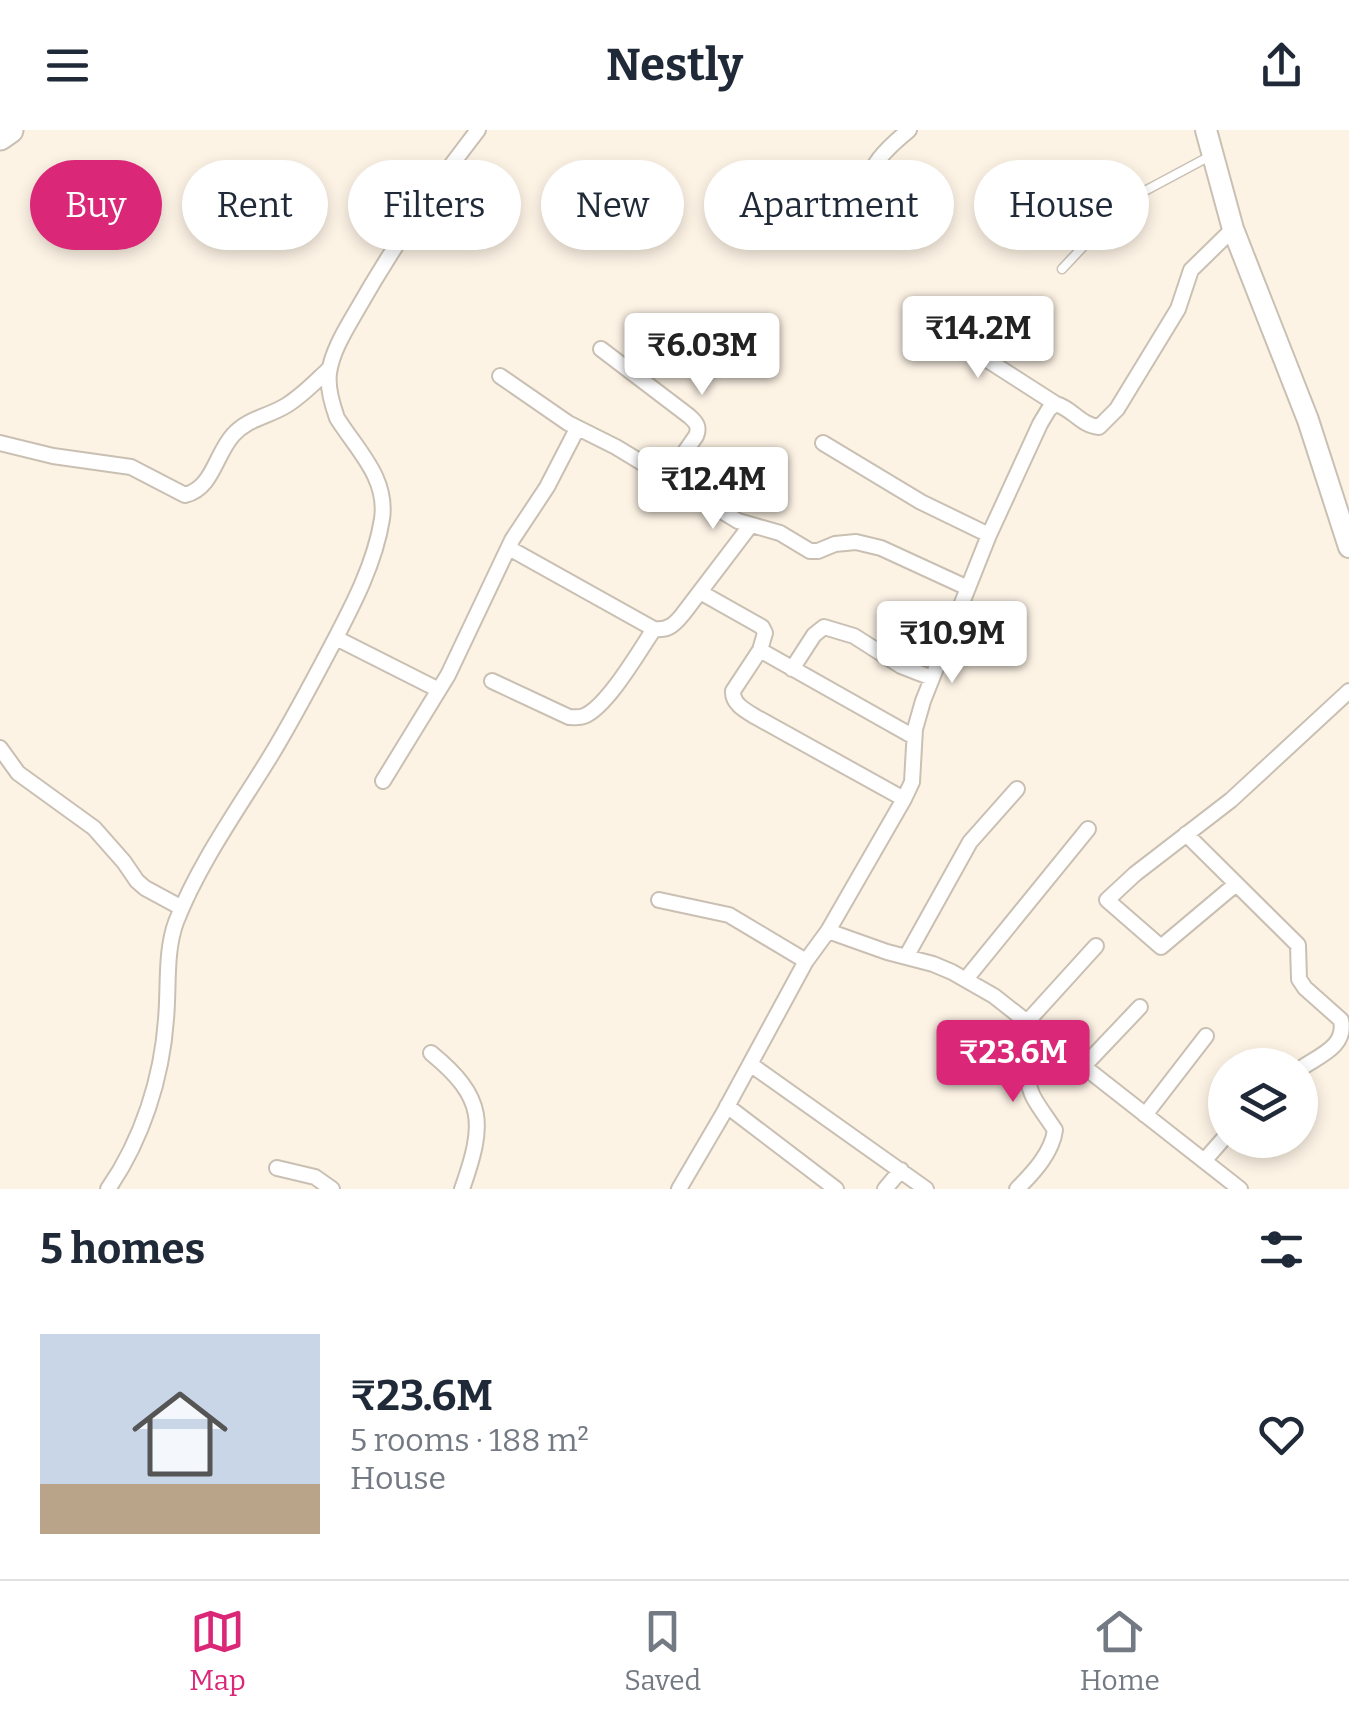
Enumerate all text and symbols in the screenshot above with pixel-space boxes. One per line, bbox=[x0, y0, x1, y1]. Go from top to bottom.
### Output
icon: menu bbox=[40, 38, 95, 93]
text: Nestly bbox=[606, 38, 743, 92]
icon: share bbox=[1254, 38, 1309, 93]
chip: Buy bbox=[30, 160, 162, 250]
chip: Rent bbox=[182, 160, 328, 250]
chip: Filters bbox=[348, 160, 521, 250]
chip: New bbox=[541, 160, 684, 250]
chip: Apartment bbox=[704, 160, 954, 250]
chip: House bbox=[974, 160, 1149, 250]
pin: ₹14.2M bbox=[897, 296, 1059, 381]
text: ₹14.2M bbox=[925, 309, 1031, 347]
pin: ₹6.03M bbox=[621, 313, 783, 398]
text: ₹6.03M bbox=[646, 326, 758, 364]
pin: ₹12.4M bbox=[632, 447, 794, 532]
text: ₹12.4M bbox=[660, 460, 766, 498]
pin: ₹10.9M bbox=[871, 601, 1033, 686]
text: ₹10.9M bbox=[899, 614, 1005, 652]
pin: ₹23.6M bbox=[932, 1020, 1094, 1105]
text: ₹23.6M bbox=[959, 1033, 1067, 1071]
map controls bbox=[1208, 1048, 1318, 1158]
button: layers bbox=[1208, 1048, 1318, 1158]
icon: filters bbox=[1254, 1222, 1309, 1277]
text: 5 homes bbox=[40, 1224, 205, 1274]
text: ₹23.6M bbox=[350, 1371, 493, 1421]
icon: home bbox=[120, 1374, 240, 1494]
icon: heart bbox=[1254, 1407, 1309, 1462]
text: 5 rooms · 188 m² bbox=[350, 1421, 589, 1459]
text: House bbox=[350, 1459, 446, 1497]
tab: Map bbox=[189, 1604, 246, 1697]
tab: Saved bbox=[624, 1604, 701, 1697]
tab: Home bbox=[1080, 1604, 1160, 1697]

